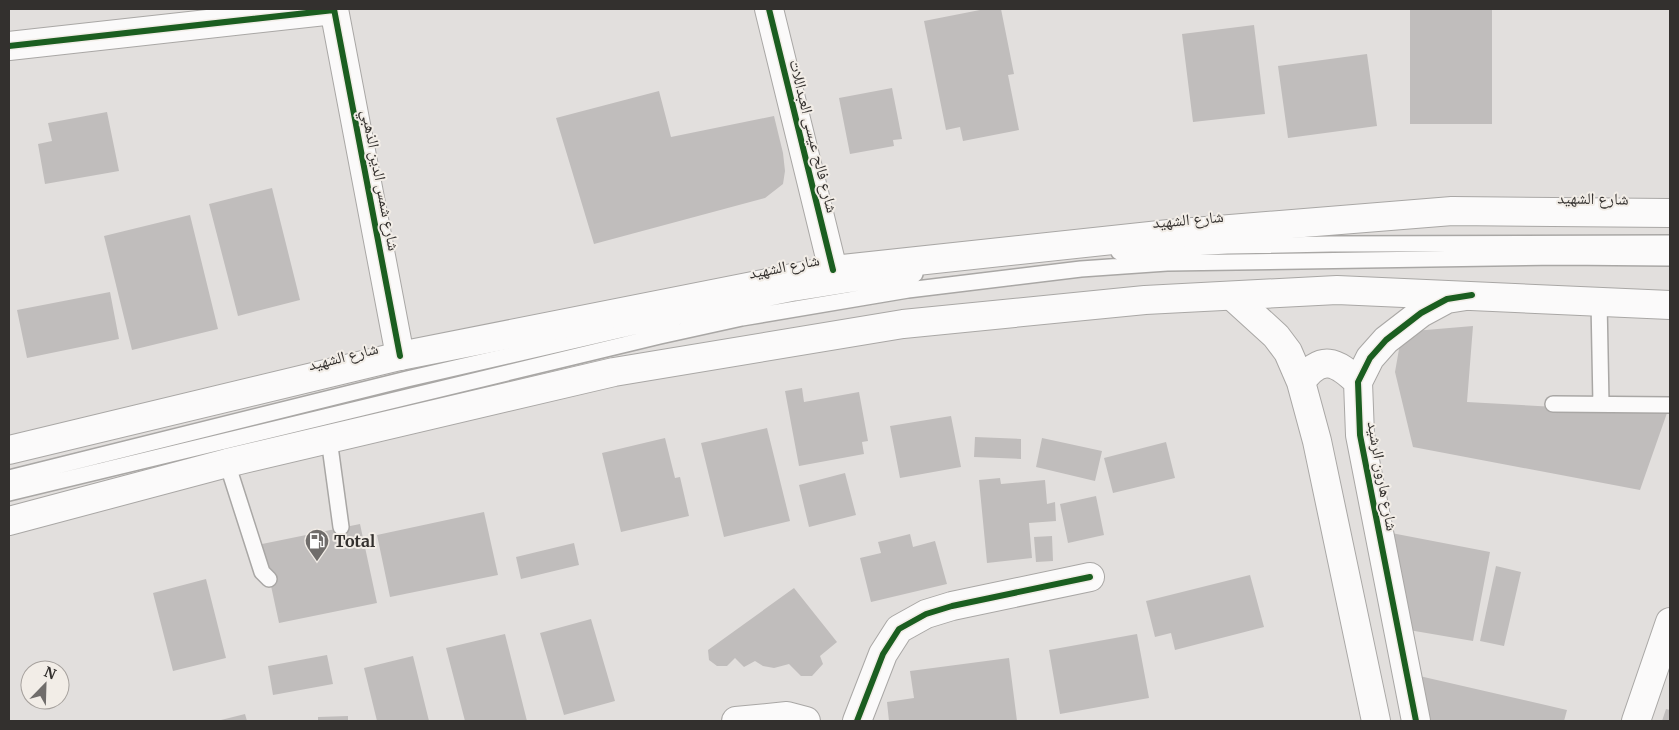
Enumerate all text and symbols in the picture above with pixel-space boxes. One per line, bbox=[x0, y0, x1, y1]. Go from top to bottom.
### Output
street label: شارع فالح عيسى العبداللات bbox=[784, 57, 843, 215]
street label: شارع شمس الدين الذهبي bbox=[354, 108, 404, 253]
street label: شارع الشهيد bbox=[1557, 187, 1629, 210]
street label: شارع الشهيد bbox=[1152, 206, 1225, 233]
street label: شارع الشهيد bbox=[747, 249, 821, 284]
street label: شارع الشهيد bbox=[306, 338, 380, 375]
street label: شارع هارون الرشيد bbox=[1363, 420, 1402, 532]
fuel station icon: Total bbox=[304, 528, 330, 562]
place label: Total bbox=[334, 531, 375, 551]
north arrow bbox=[20, 660, 70, 710]
text: N bbox=[41, 663, 59, 683]

